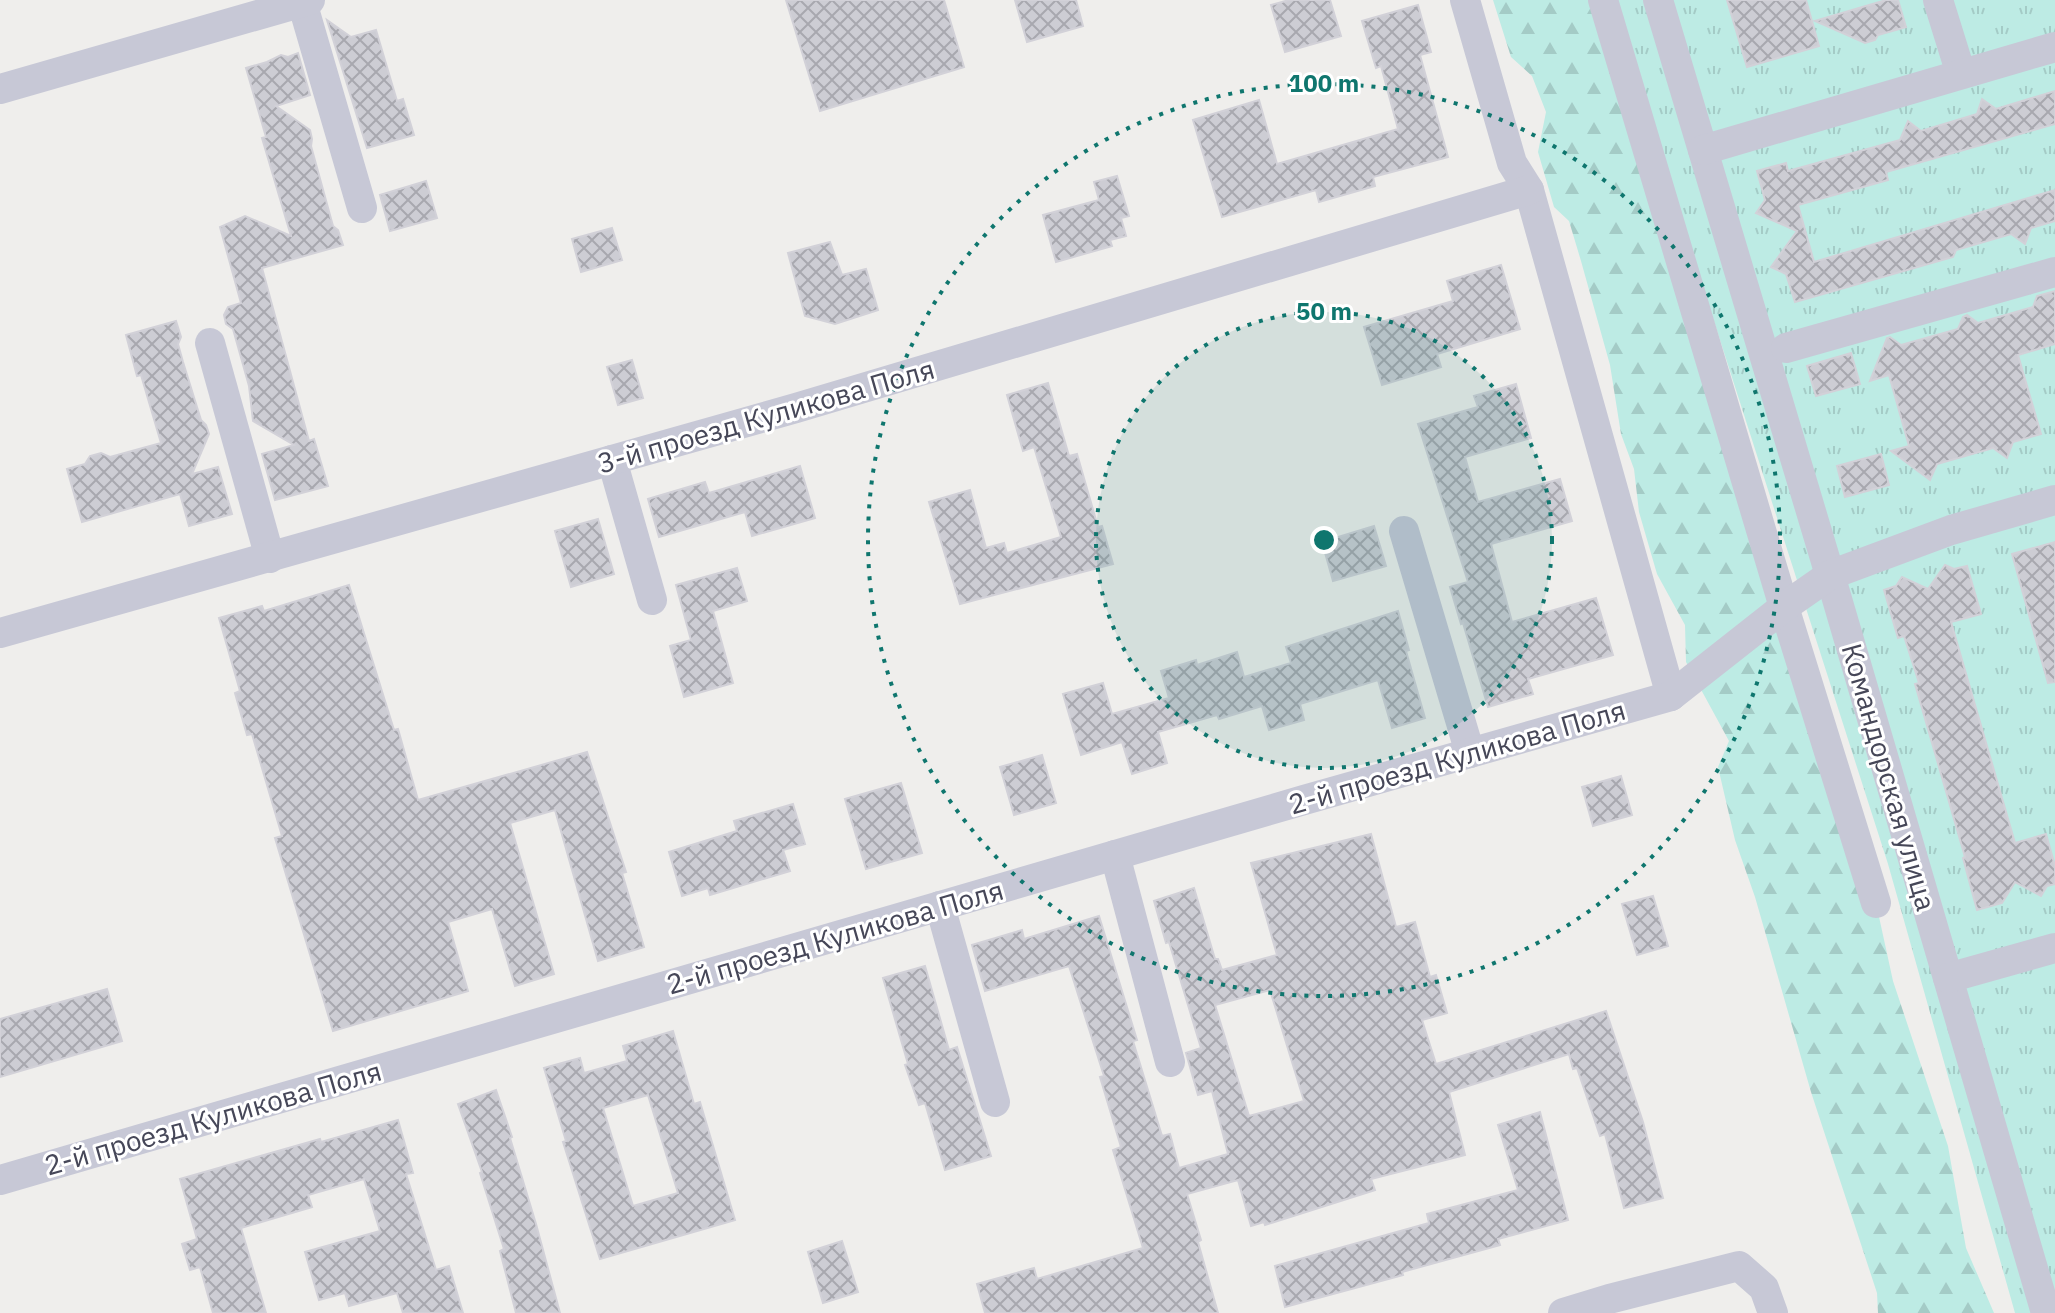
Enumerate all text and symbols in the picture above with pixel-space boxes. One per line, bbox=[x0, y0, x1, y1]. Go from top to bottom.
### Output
text: 100 m bbox=[1289, 67, 1359, 99]
text: 50 m bbox=[1296, 295, 1352, 327]
street label: 3-й проезд Куликова Поля bbox=[593, 350, 939, 481]
centre of rings bbox=[1310, 526, 1338, 554]
street label: Командорская улица bbox=[1834, 639, 1945, 915]
street label: 2-й проезд Куликова Поля bbox=[1284, 691, 1630, 822]
street label: 2-й проезд Куликова Поля bbox=[662, 871, 1008, 1002]
street label: 2-й проезд Куликова Поля bbox=[40, 1052, 386, 1183]

